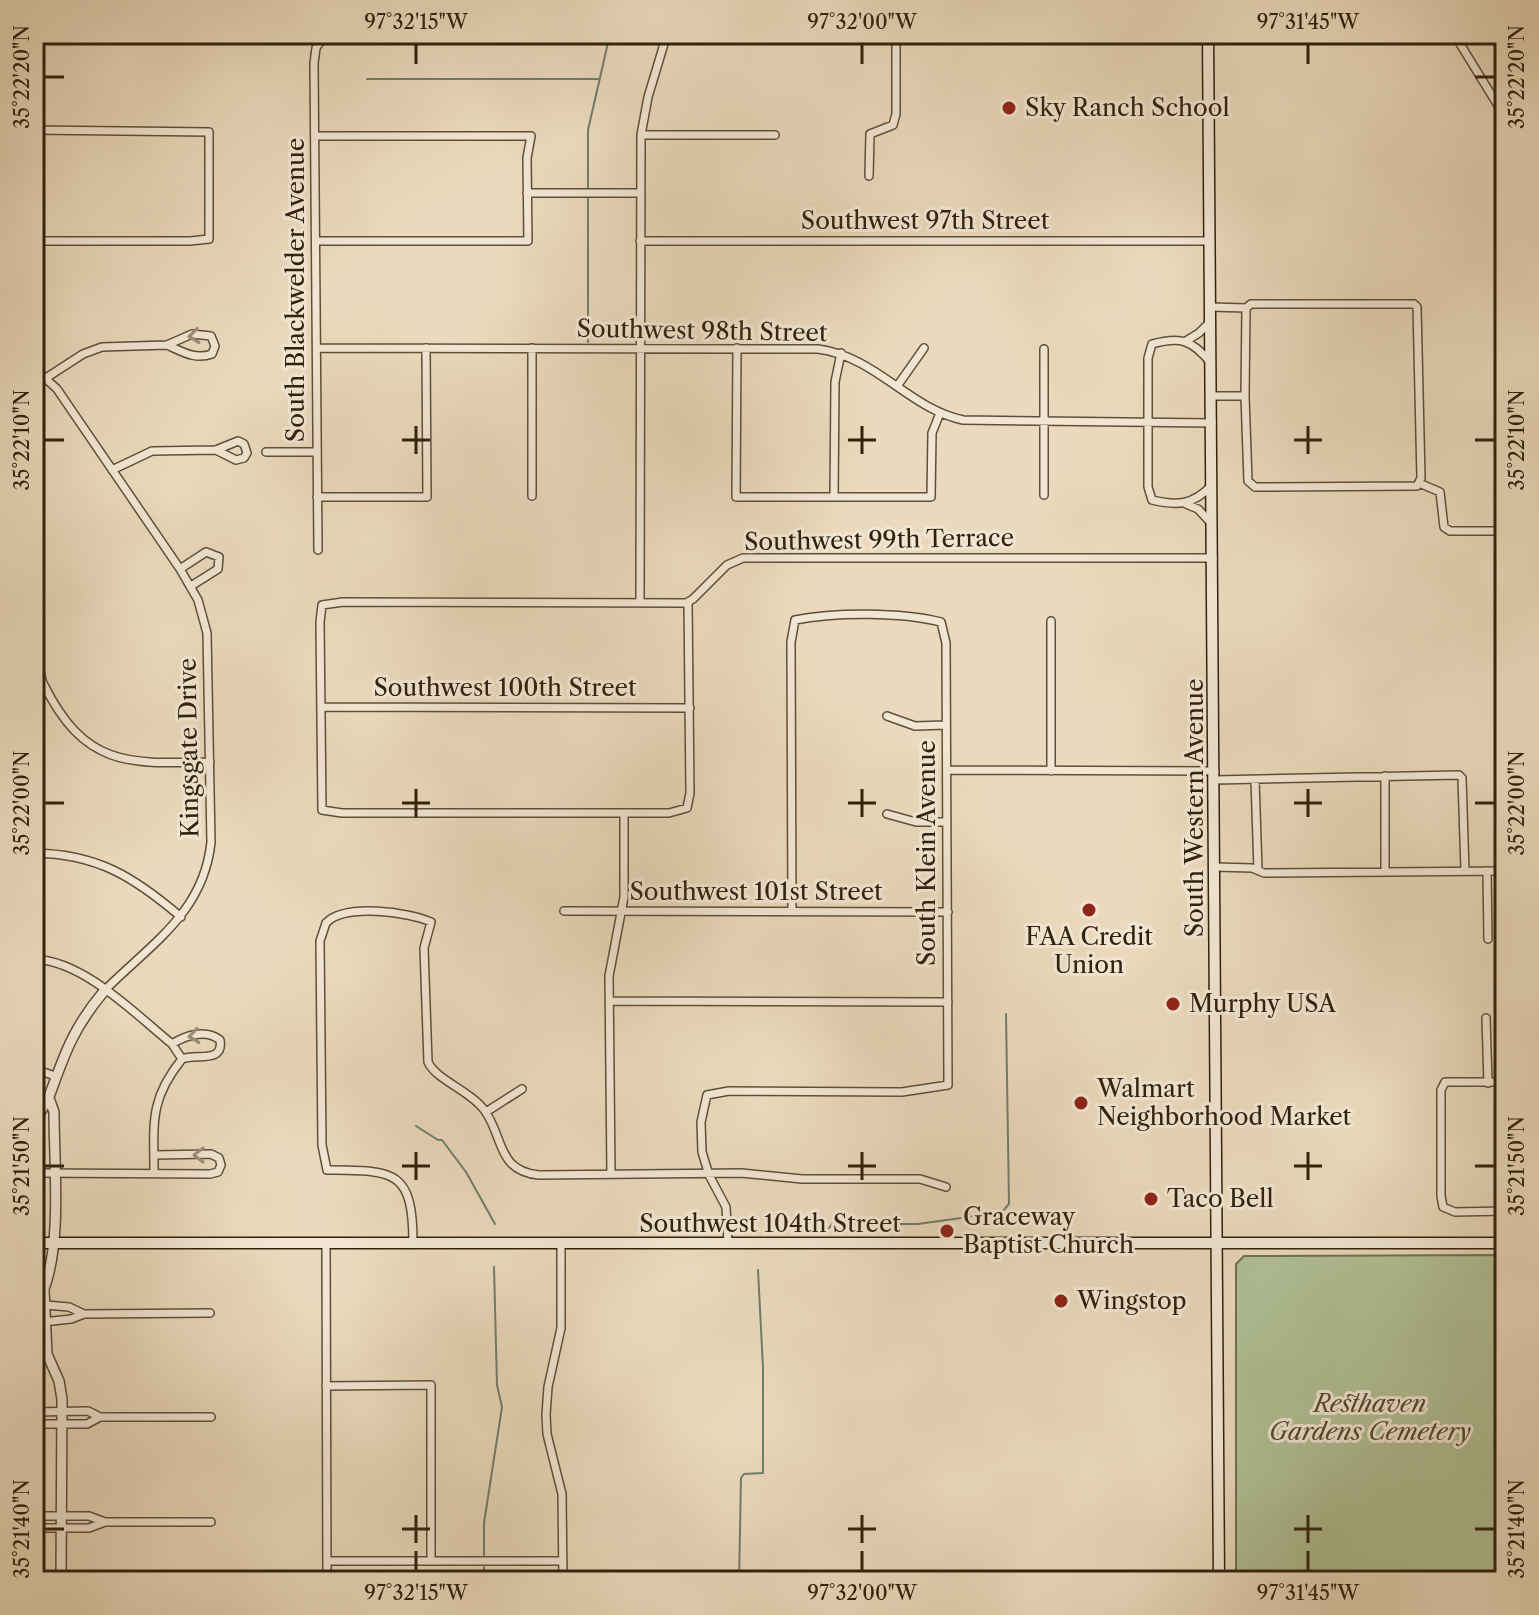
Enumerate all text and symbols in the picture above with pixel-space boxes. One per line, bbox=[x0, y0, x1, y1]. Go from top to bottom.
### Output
text: 97°32'15"W bbox=[364, 10, 469, 34]
text: 97°32'00"W bbox=[807, 10, 918, 34]
text: 97°31'45"W bbox=[1257, 10, 1360, 34]
text: 35°22'20"N bbox=[10, 25, 34, 129]
text: 35°22'20"N bbox=[1505, 25, 1529, 129]
place label: Sky Ranch School bbox=[1025, 93, 1230, 122]
marker: Sky Ranch School bbox=[1000, 99, 1018, 117]
street label: South Blackwelder Avenue bbox=[281, 138, 310, 442]
street label: Southwest 97th Street bbox=[801, 206, 1050, 235]
street label: Southwest 98th Street bbox=[576, 314, 828, 347]
one-way arrow bbox=[188, 328, 201, 345]
text: 35°22'10"N bbox=[10, 390, 34, 490]
text: 35°22'10"N bbox=[1505, 390, 1529, 490]
street label: Southwest 99th Terrace bbox=[744, 523, 1014, 556]
street label: Kingsgate Drive bbox=[172, 658, 205, 838]
street label: Southwest 100th Street bbox=[373, 673, 637, 702]
street label: South Western Avenue bbox=[1180, 679, 1209, 937]
street label: South Klein Avenue bbox=[912, 740, 941, 966]
text: 35°22'00"N bbox=[10, 750, 34, 856]
text: 35°22'00"N bbox=[1505, 750, 1529, 856]
street label: Southwest 101st Street bbox=[629, 877, 883, 906]
marker: FAA Credit Union bbox=[1080, 901, 1098, 919]
place label: FAA Credit Union bbox=[1025, 922, 1153, 979]
place label: Murphy USA bbox=[1189, 989, 1337, 1018]
marker: Murphy USA bbox=[1164, 995, 1182, 1013]
one-way arrow bbox=[188, 1028, 201, 1045]
place label: Walmart Neighborhood Market bbox=[1096, 1074, 1352, 1131]
marker: Walmart Neighborhood Market bbox=[1072, 1094, 1090, 1112]
text: 35°21'50"N bbox=[10, 1116, 34, 1216]
text: 35°21'50"N bbox=[1505, 1116, 1529, 1216]
one-way arrow bbox=[192, 1146, 205, 1163]
place label: Taco Bell bbox=[1167, 1184, 1274, 1213]
marker: Taco Bell bbox=[1142, 1190, 1160, 1208]
place label: Graceway Baptist Church bbox=[963, 1202, 1134, 1259]
street label: Southwest 104th Street bbox=[639, 1209, 901, 1238]
marker: Graceway Baptist Church bbox=[938, 1222, 956, 1240]
place label: Wingstop bbox=[1076, 1286, 1187, 1315]
marker: Wingstop bbox=[1052, 1292, 1070, 1310]
park label: Resthaven Gardens Cemetery bbox=[1269, 1389, 1471, 1446]
text: 35°21'40"N bbox=[10, 1479, 34, 1579]
text: 35°21'40"N bbox=[1505, 1479, 1529, 1579]
text: 97°32'15"W bbox=[364, 1581, 469, 1605]
text: 97°32'00"W bbox=[807, 1581, 918, 1605]
text: 97°31'45"W bbox=[1257, 1581, 1360, 1605]

